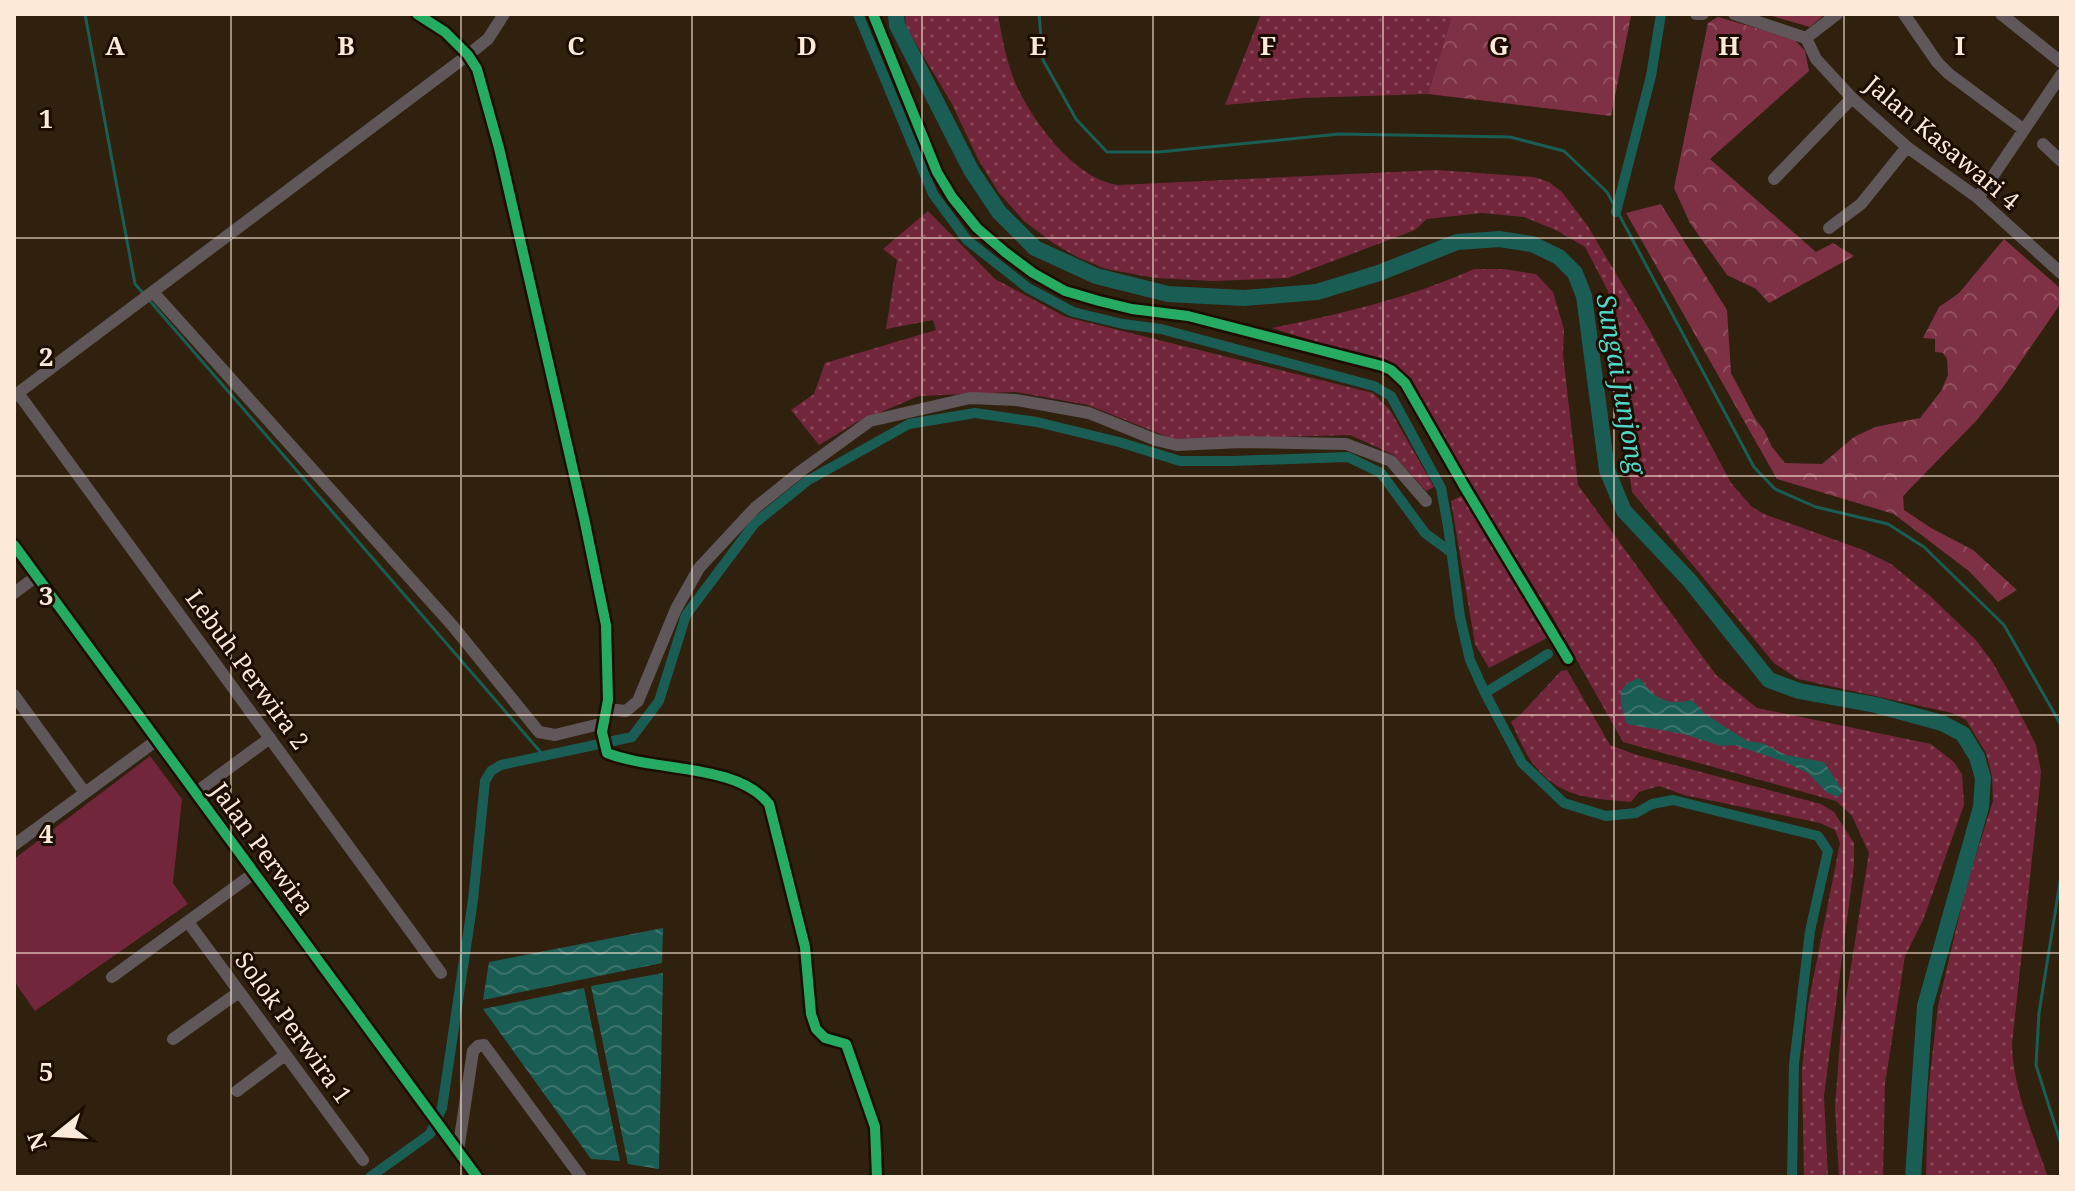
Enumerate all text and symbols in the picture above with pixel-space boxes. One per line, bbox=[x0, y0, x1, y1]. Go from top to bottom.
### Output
text: A bbox=[105, 27, 125, 63]
text: B bbox=[337, 27, 355, 63]
text: C bbox=[567, 27, 585, 63]
text: D bbox=[797, 27, 817, 63]
text: E bbox=[1030, 27, 1047, 63]
text: F bbox=[1260, 27, 1276, 63]
text: G bbox=[1489, 27, 1509, 63]
text: H bbox=[1718, 27, 1740, 63]
text: I bbox=[1955, 27, 1965, 63]
street label: Jalan Kasawari 4 bbox=[1858, 67, 2028, 217]
text: 1 bbox=[39, 100, 53, 136]
water label: Sungai Junjong bbox=[1588, 291, 1656, 478]
text: 2 bbox=[39, 338, 53, 374]
text: 3 bbox=[39, 577, 53, 613]
street label: Lebuh Perwira 2 bbox=[179, 582, 317, 756]
street label: Jalan Perwira bbox=[203, 774, 322, 921]
text: 4 bbox=[39, 815, 54, 851]
street label: Solok Perwira 1 bbox=[228, 945, 360, 1109]
text: 5 bbox=[39, 1053, 53, 1089]
north arrow bbox=[16, 1095, 96, 1175]
text: N bbox=[19, 1129, 53, 1154]

